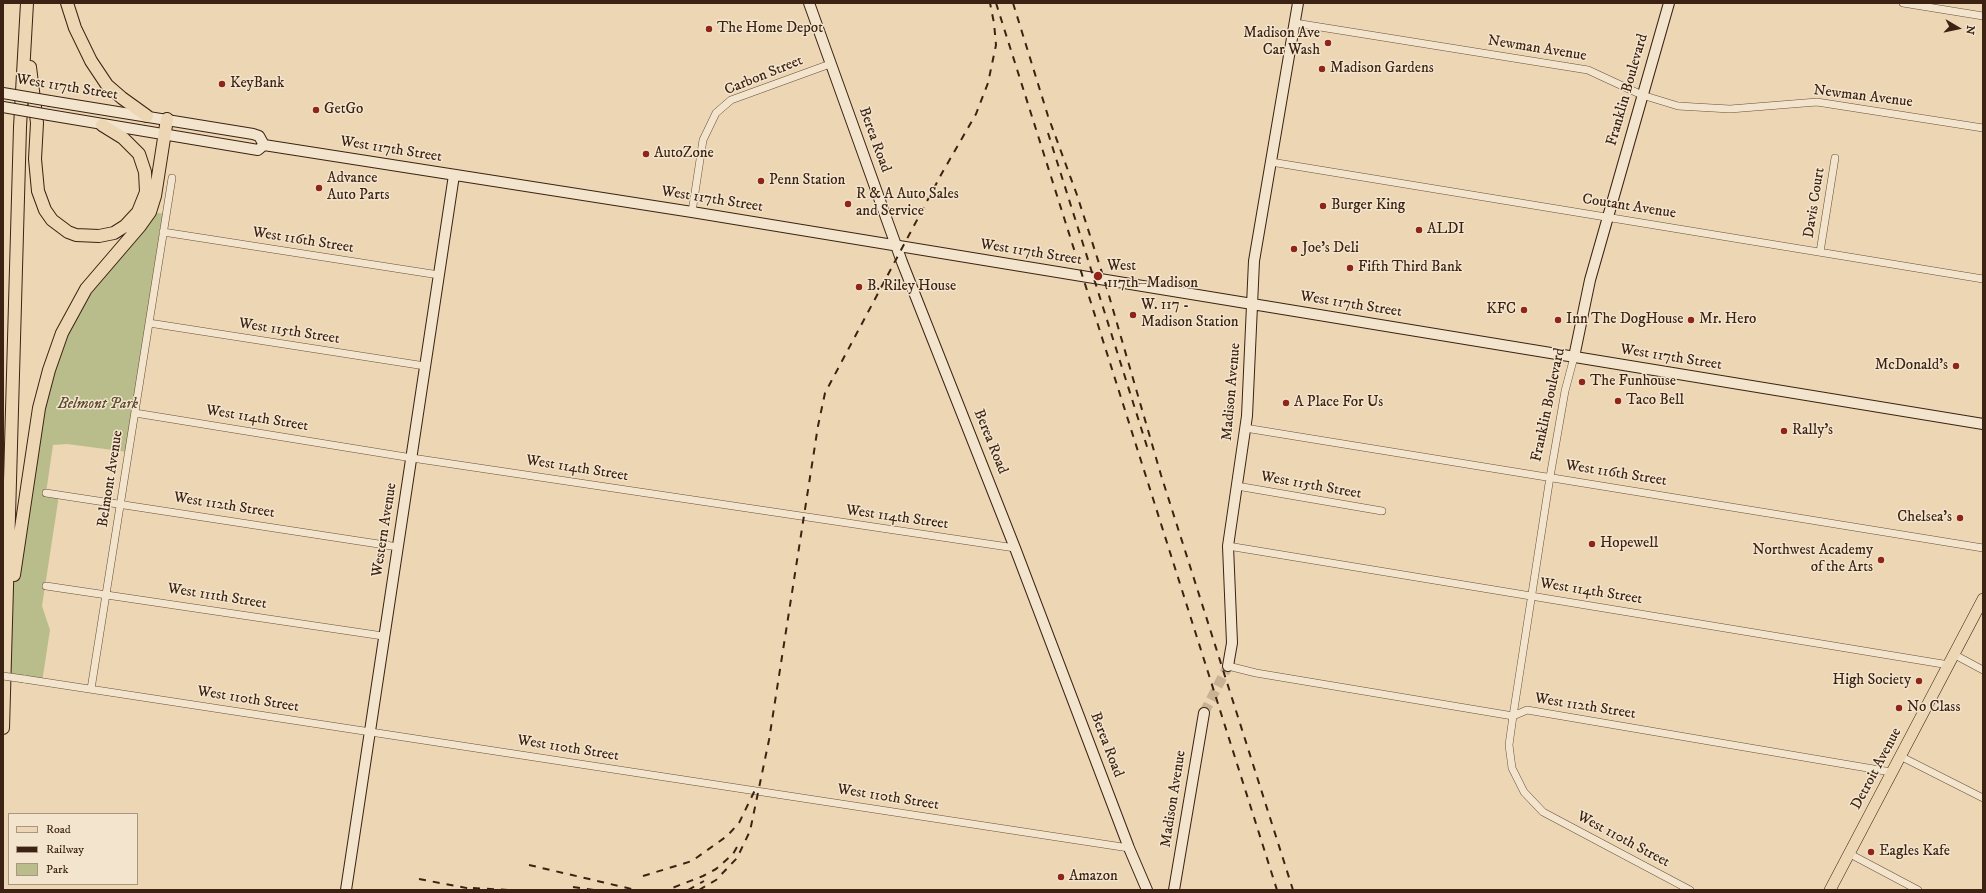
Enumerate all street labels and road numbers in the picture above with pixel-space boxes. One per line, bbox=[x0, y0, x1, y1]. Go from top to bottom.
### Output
street label: Newman Avenue bbox=[1486, 32, 1588, 66]
street label: Franklin Boulevard bbox=[1603, 32, 1653, 148]
street label: Carbon Street bbox=[722, 52, 806, 100]
street label: West 117th Street bbox=[15, 71, 119, 105]
street label: Newman Avenue bbox=[1812, 82, 1914, 112]
street label: Berea Road bbox=[854, 105, 894, 175]
street label: West 117th Street bbox=[339, 133, 443, 167]
street label: Davis Court bbox=[1801, 166, 1829, 240]
street label: West 117th Street bbox=[660, 183, 764, 217]
street label: Coutant Avenue bbox=[1581, 191, 1677, 223]
street label: West 116th Street bbox=[251, 224, 355, 258]
street label: West 117th Street bbox=[979, 236, 1083, 270]
street label: West 117th Street bbox=[1299, 288, 1403, 322]
street label: West 115th Street bbox=[237, 315, 341, 349]
street label: West 117th Street bbox=[1619, 341, 1723, 375]
street label: Madison Avenue bbox=[1219, 342, 1245, 442]
street label: Franklin Boulevard bbox=[1528, 346, 1570, 464]
street label: West 114th Street bbox=[205, 402, 309, 436]
street label: Berea Road bbox=[969, 407, 1011, 477]
street label: Belmont Avenue bbox=[94, 429, 128, 529]
street label: West 114th Street bbox=[525, 452, 629, 486]
street label: West 116th Street bbox=[1564, 457, 1668, 491]
street label: West 115th Street bbox=[1259, 468, 1363, 504]
street label: Western Avenue bbox=[369, 482, 401, 578]
street label: West 112th Street bbox=[172, 489, 276, 523]
street label: West 114th Street bbox=[845, 502, 949, 534]
street label: West 114th Street bbox=[1539, 575, 1643, 609]
street label: West 111th Street bbox=[166, 580, 268, 614]
street label: West 110th Street bbox=[196, 683, 300, 717]
street label: West 112th Street bbox=[1533, 690, 1637, 724]
street label: Berea Road bbox=[1085, 710, 1127, 780]
street label: Detroit Avenue bbox=[1848, 725, 1906, 813]
street label: West 110th Street bbox=[516, 732, 620, 766]
street label: Madison Avenue bbox=[1157, 749, 1191, 849]
street label: West 110th Street bbox=[836, 781, 940, 815]
street label: West 110th Street bbox=[1573, 808, 1673, 872]

